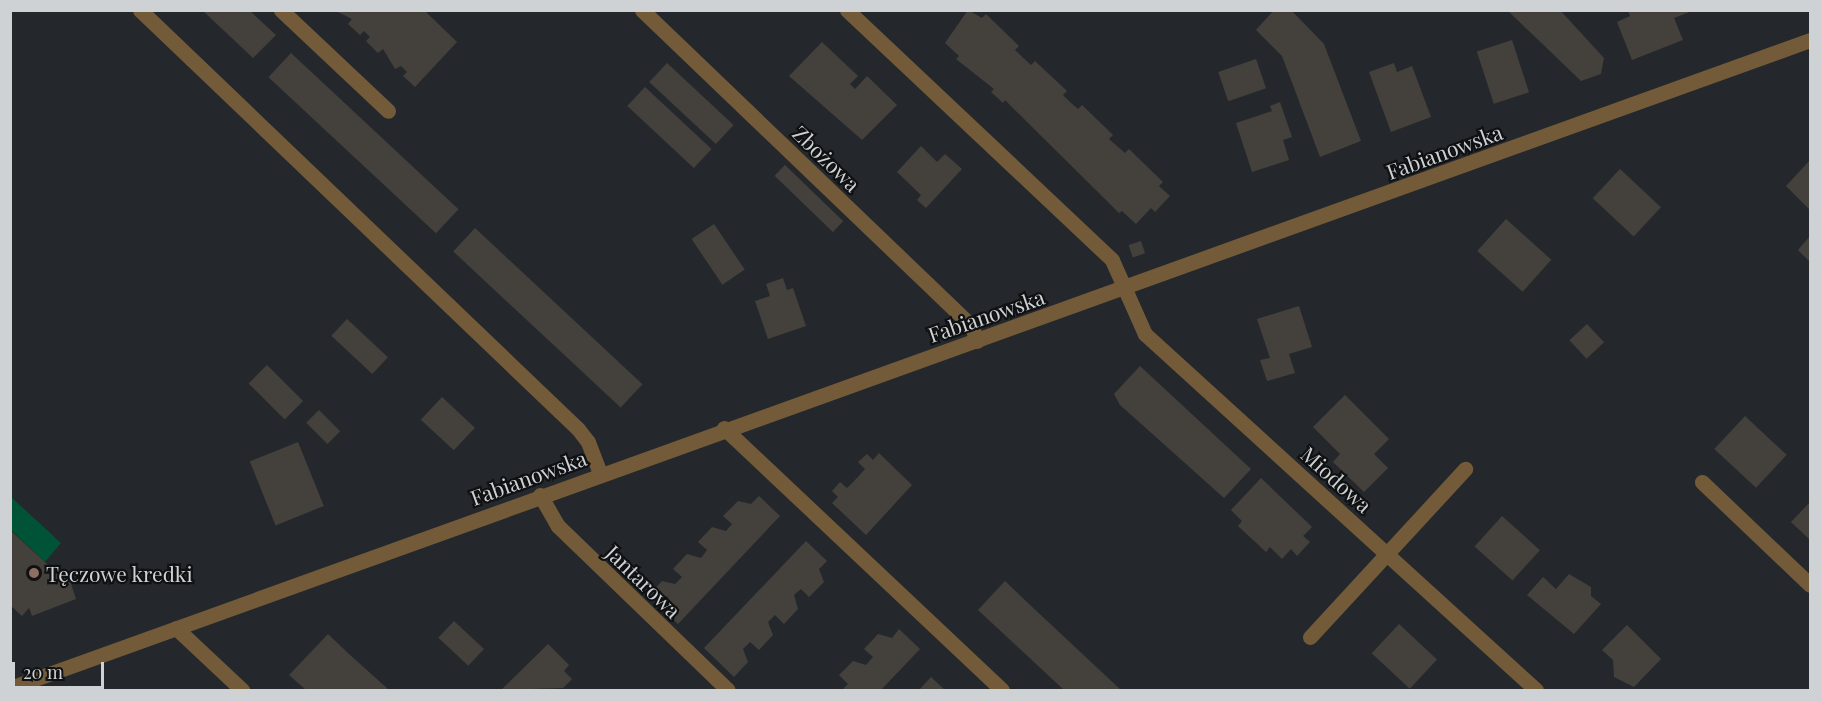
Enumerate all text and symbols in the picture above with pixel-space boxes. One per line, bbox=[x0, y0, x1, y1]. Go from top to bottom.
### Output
street label: Fabianowska bbox=[1383, 118, 1505, 184]
street label: Zbożowa bbox=[788, 120, 866, 196]
street label: Fabianowska bbox=[924, 283, 1048, 347]
street label: Miodowa bbox=[1297, 441, 1377, 517]
street label: Fabianowska bbox=[467, 444, 589, 510]
street label: Jantarowa bbox=[601, 539, 687, 623]
place label: Tęczowe kredki bbox=[46, 560, 193, 586]
marker: Tęczowe kredki bbox=[27, 566, 41, 580]
scale bar bbox=[15, 650, 106, 688]
text: 20 m bbox=[23, 660, 63, 684]

